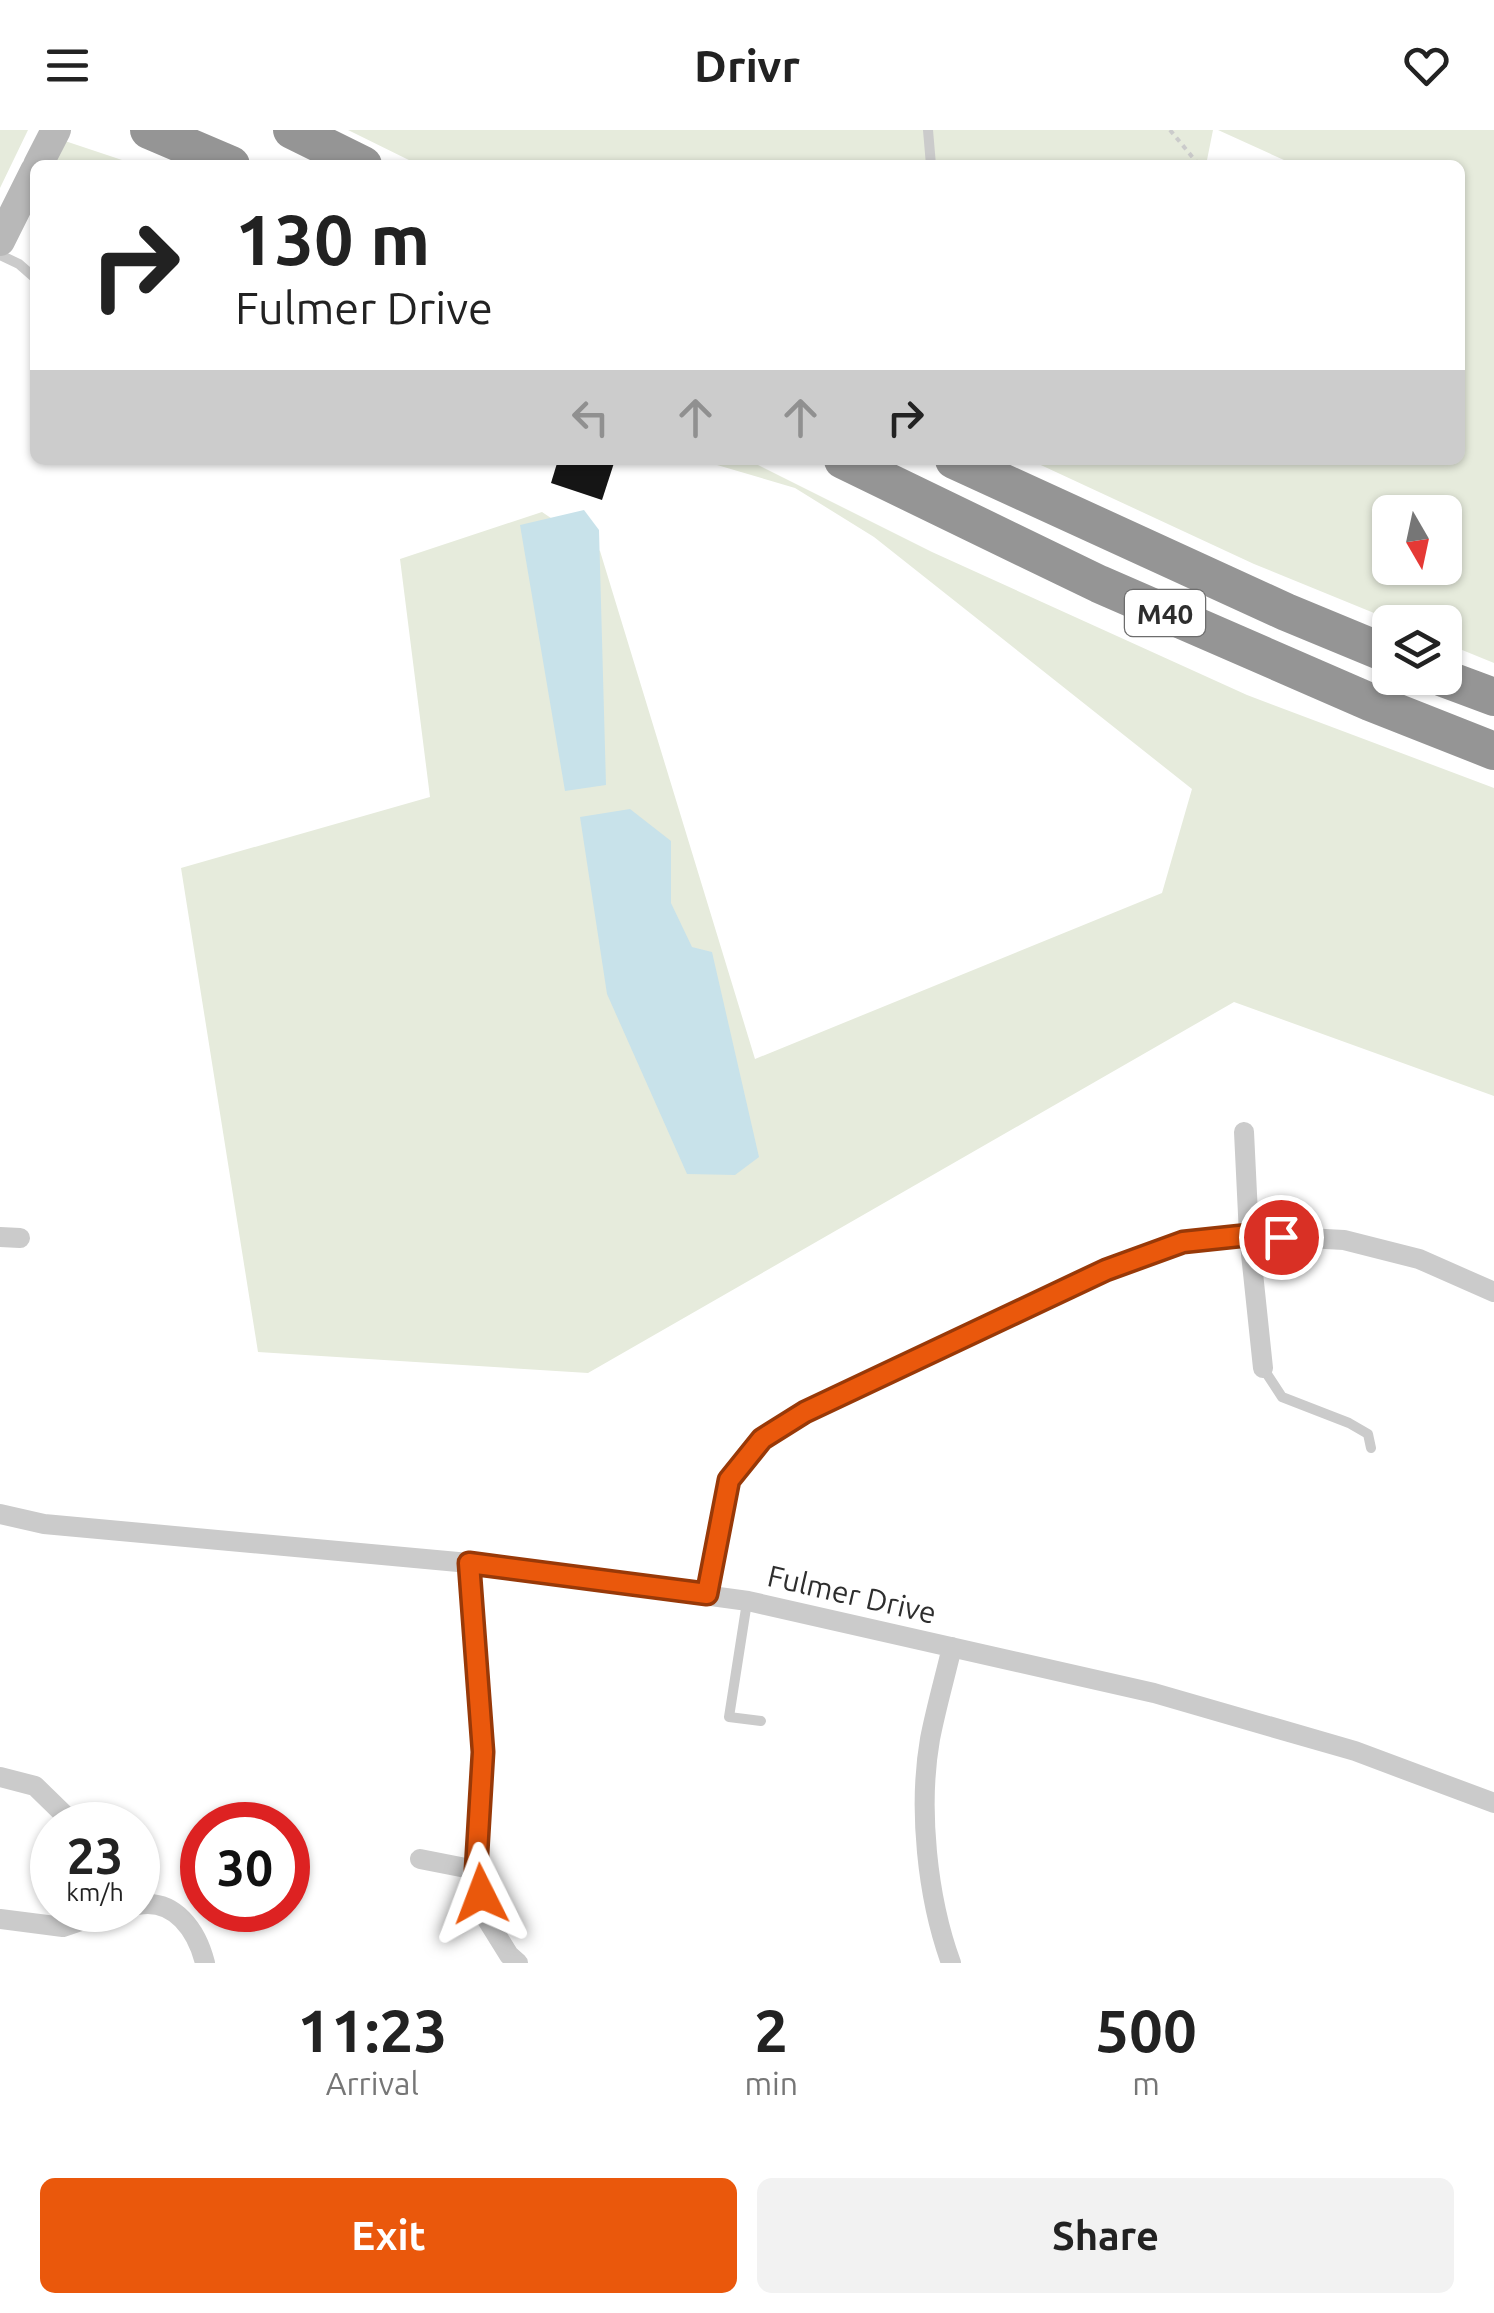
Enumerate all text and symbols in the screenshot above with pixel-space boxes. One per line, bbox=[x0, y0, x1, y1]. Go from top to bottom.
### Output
icon: menu bbox=[40, 38, 95, 93]
icon: heart bbox=[1399, 38, 1454, 93]
text: Drivr bbox=[694, 40, 800, 91]
icon: right bbox=[70, 200, 200, 330]
text: 130 m bbox=[235, 200, 430, 278]
text: Fulmer Drive bbox=[235, 282, 493, 333]
icon: left bbox=[563, 390, 618, 445]
icon: ahead bbox=[668, 390, 723, 445]
icon: ahead bbox=[773, 390, 828, 445]
icon: right bbox=[878, 390, 933, 445]
north arrow bbox=[1372, 495, 1462, 585]
map controls bbox=[1372, 495, 1462, 695]
road number: M40 bbox=[1125, 590, 1205, 636]
button: layers bbox=[1372, 605, 1462, 695]
pin bbox=[1239, 1195, 1324, 1280]
icon: arrive bbox=[1254, 1210, 1309, 1265]
street label: Fulmer Drive bbox=[764, 1558, 940, 1630]
speed limit sign: 30 bbox=[180, 1802, 310, 1932]
text: 23 bbox=[67, 1827, 123, 1883]
position arrow bbox=[429, 1842, 533, 1946]
text: km/h bbox=[66, 1878, 124, 1906]
text: 11:23 bbox=[297, 1996, 447, 2063]
text: 2 bbox=[754, 1996, 788, 2063]
text: 500 bbox=[1095, 1996, 1197, 2063]
text: Arrival bbox=[326, 2065, 419, 2101]
text: min bbox=[744, 2065, 798, 2101]
text: m bbox=[1132, 2065, 1160, 2101]
button: Exit bbox=[40, 2178, 737, 2293]
button: Share bbox=[757, 2178, 1454, 2293]

